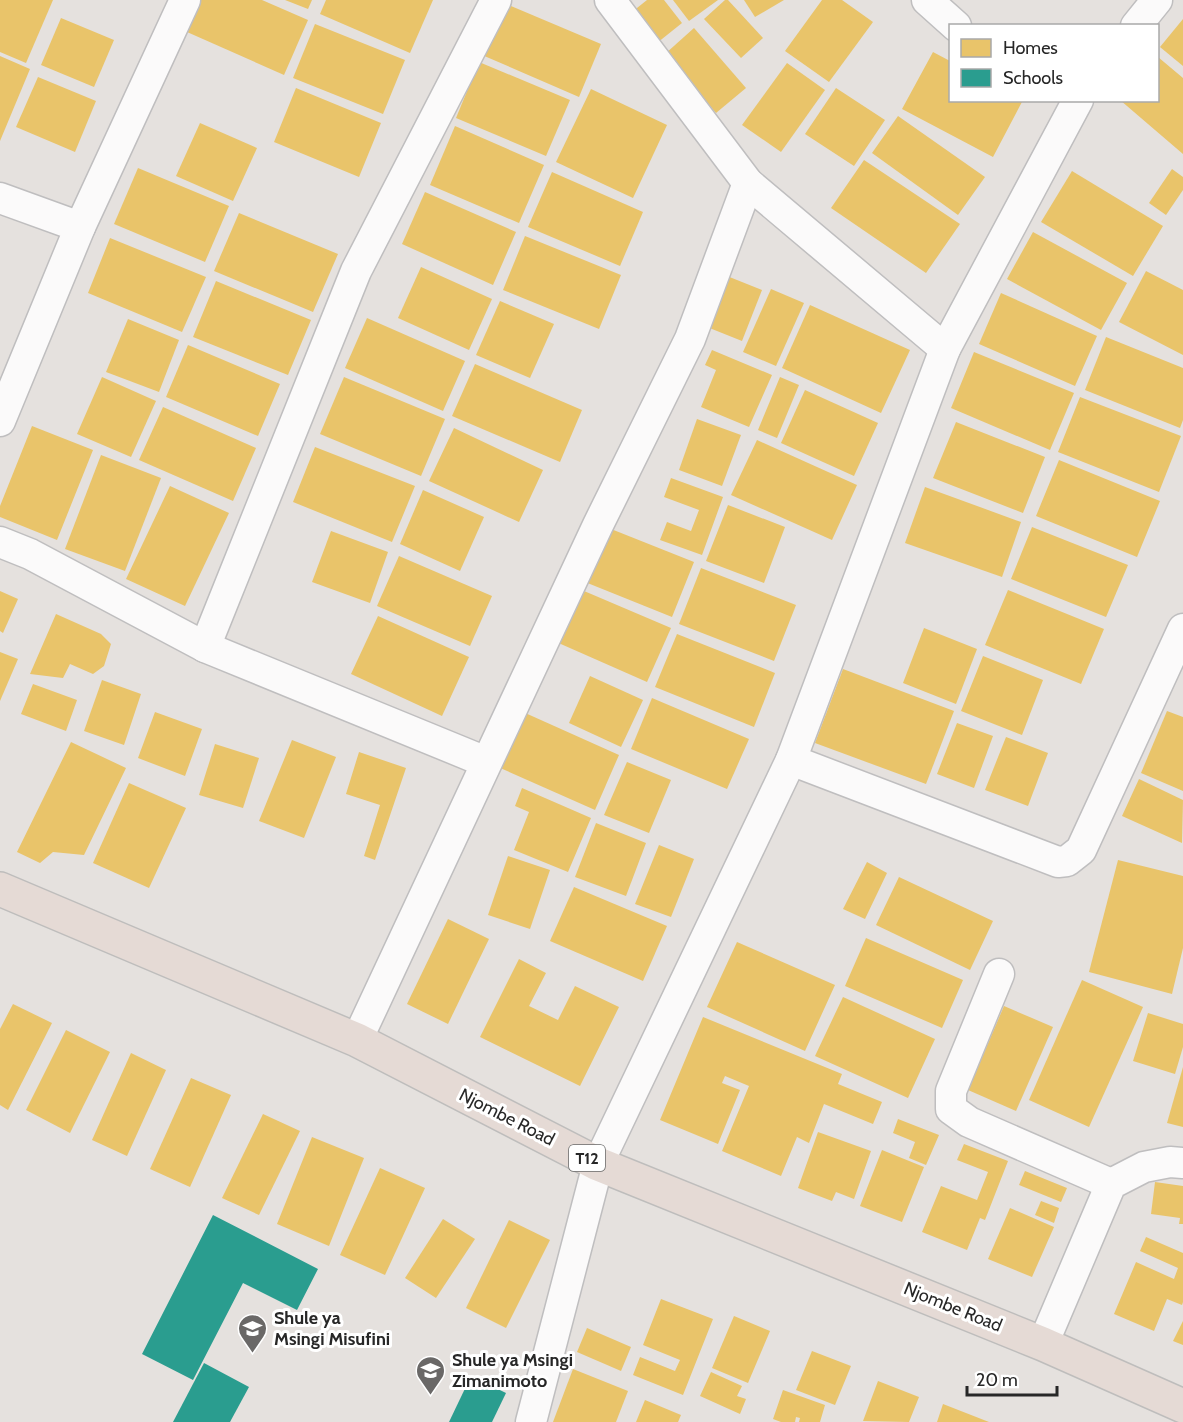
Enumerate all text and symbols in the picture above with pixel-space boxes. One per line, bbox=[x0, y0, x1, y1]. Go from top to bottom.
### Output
legend bbox=[949, 24, 1159, 102]
text: Homes bbox=[1003, 37, 1058, 59]
text: Schools bbox=[1003, 67, 1063, 89]
street label: Njombe Road bbox=[456, 1084, 558, 1150]
road number: T12 bbox=[569, 1145, 605, 1171]
street label: Njombe Road bbox=[901, 1277, 1005, 1337]
place label: Shule ya Msingi Misufini bbox=[274, 1307, 390, 1350]
school or university icon: Shule ya Msingi Misufini bbox=[237, 1312, 269, 1354]
place label: Shule ya Msingi Zimanimoto bbox=[452, 1349, 573, 1392]
school or university icon: Shule ya Msingi Zimanimoto bbox=[415, 1354, 447, 1396]
scale bar bbox=[967, 1359, 1057, 1397]
text: 20 m bbox=[976, 1369, 1018, 1391]

